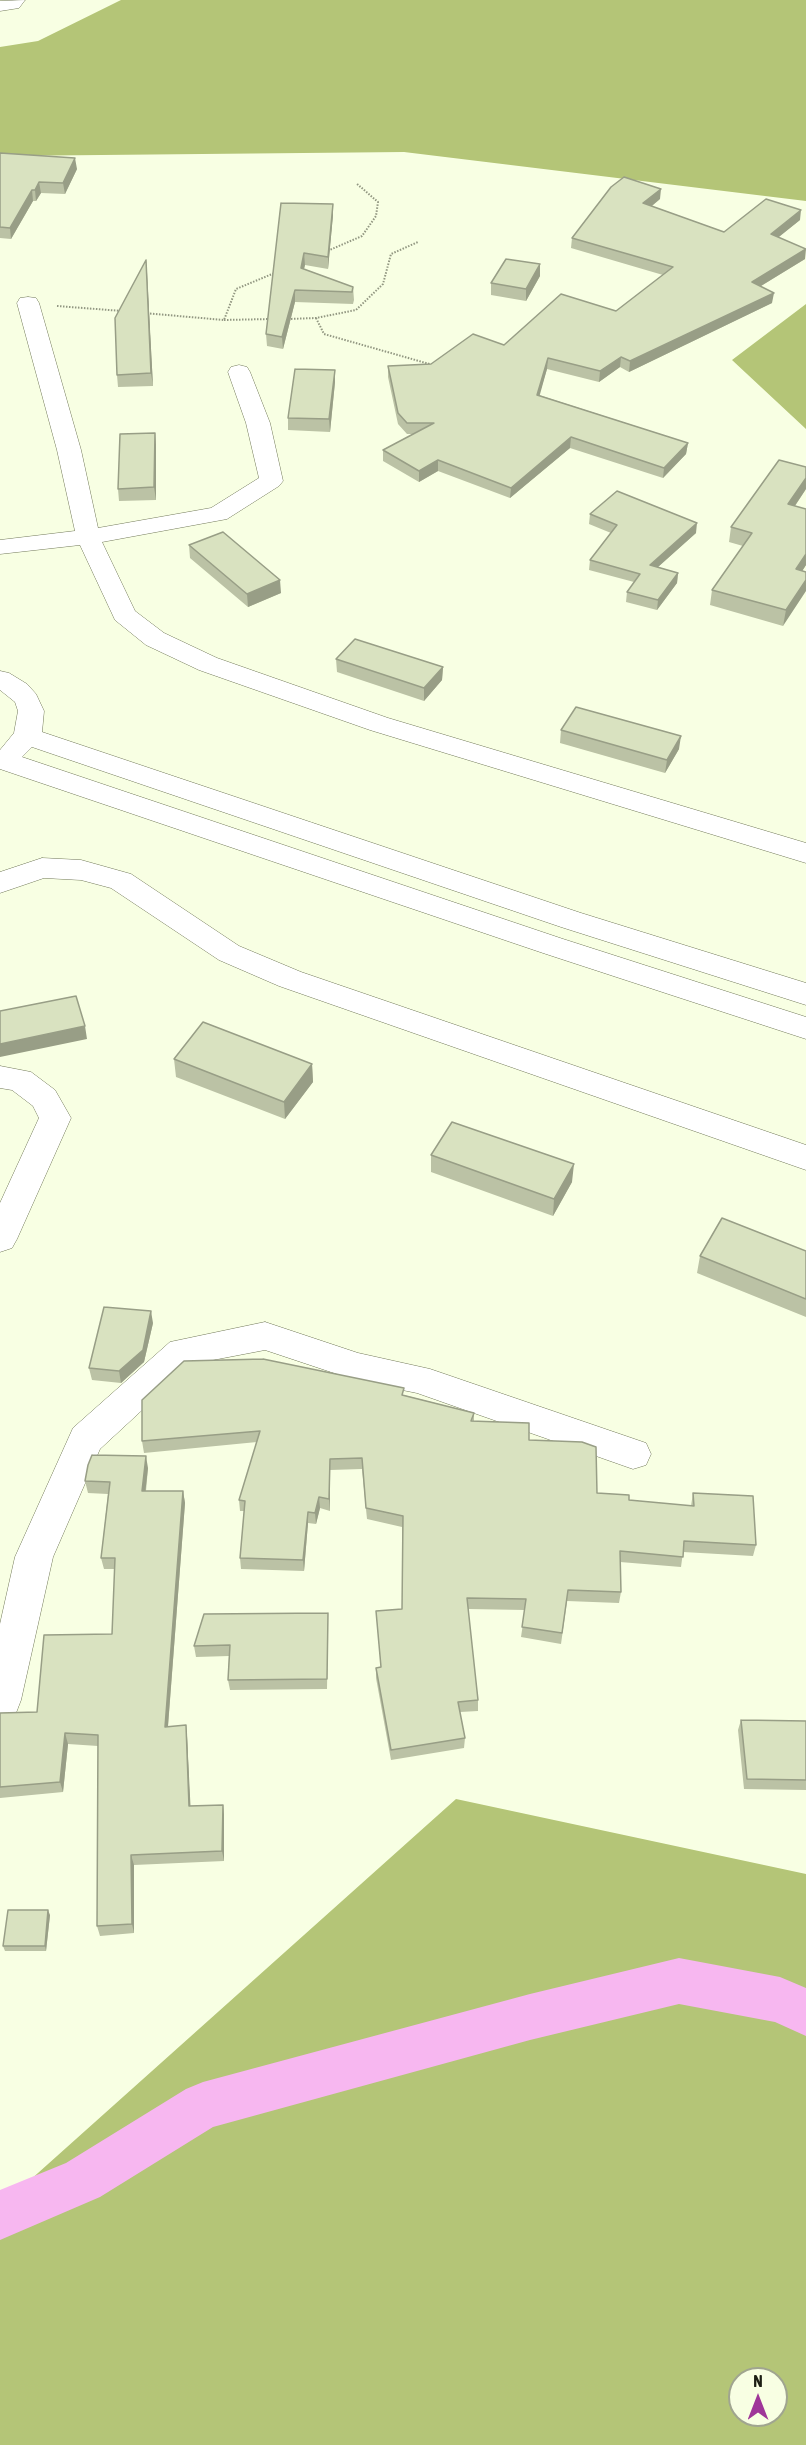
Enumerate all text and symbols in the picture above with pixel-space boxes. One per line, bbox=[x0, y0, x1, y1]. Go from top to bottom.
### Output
north arrow bbox=[728, 2367, 788, 2427]
text: N bbox=[753, 2372, 763, 2390]

